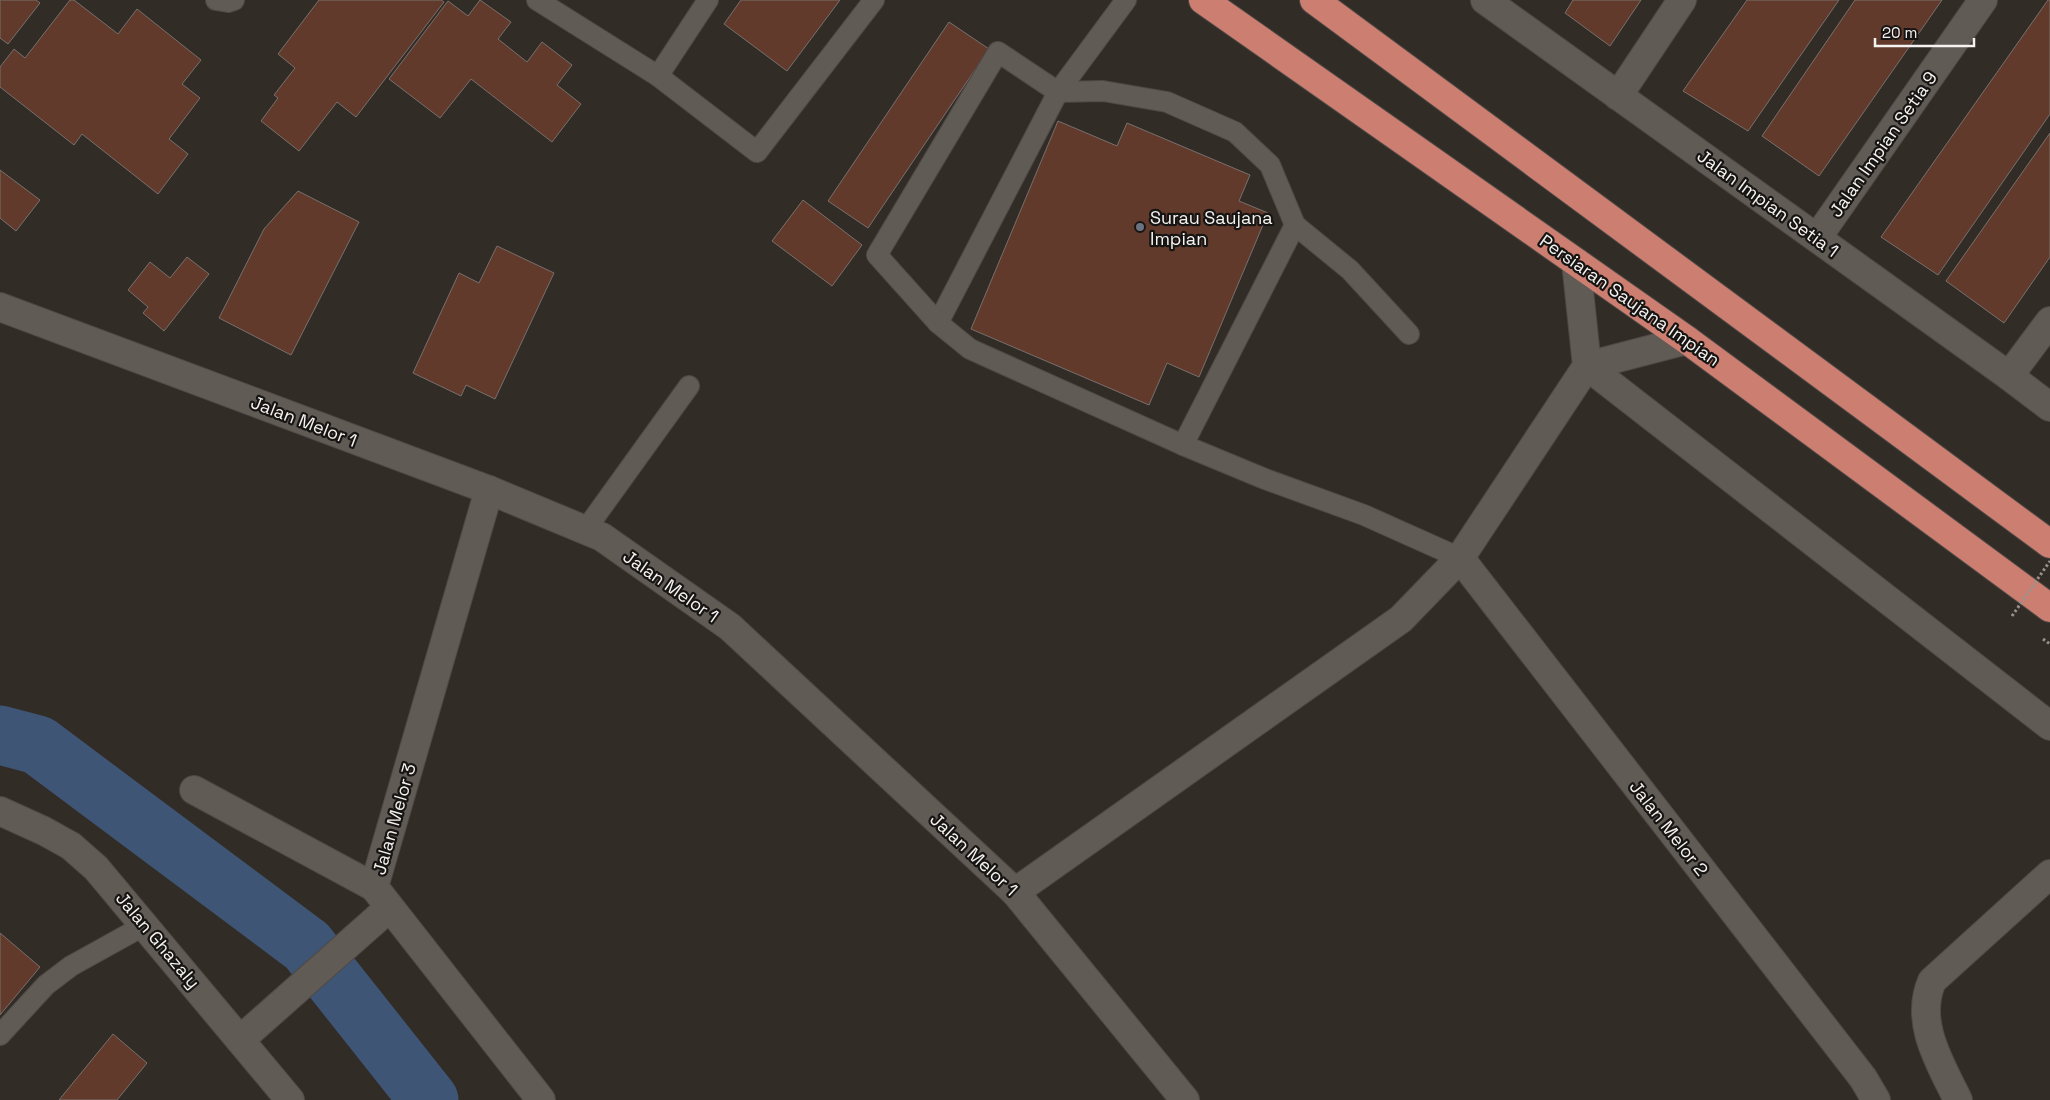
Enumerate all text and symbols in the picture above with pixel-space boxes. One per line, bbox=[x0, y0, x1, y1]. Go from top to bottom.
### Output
scale bar bbox=[1875, 15, 1974, 47]
text: 20 m bbox=[1882, 23, 1917, 42]
street label: Jalan Impian Setia 9 bbox=[1824, 67, 1942, 221]
street label: Jalan Impian Setia 1 bbox=[1693, 144, 1843, 262]
place label: Surau Saujana Impian bbox=[1150, 206, 1273, 250]
marker: Surau Saujana Impian bbox=[1134, 221, 1146, 233]
street label: Persiaran Saujana Impian bbox=[1535, 229, 1725, 371]
street label: Jalan Melor 1 bbox=[248, 390, 360, 452]
street label: Jalan Melor 1 bbox=[619, 545, 723, 627]
street label: Jalan Melor 3 bbox=[367, 761, 421, 877]
street label: Jalan Melor 2 bbox=[1625, 776, 1713, 880]
street label: Jalan Melor 1 bbox=[925, 807, 1023, 901]
street label: Jalan Ghazaly bbox=[111, 887, 205, 993]

